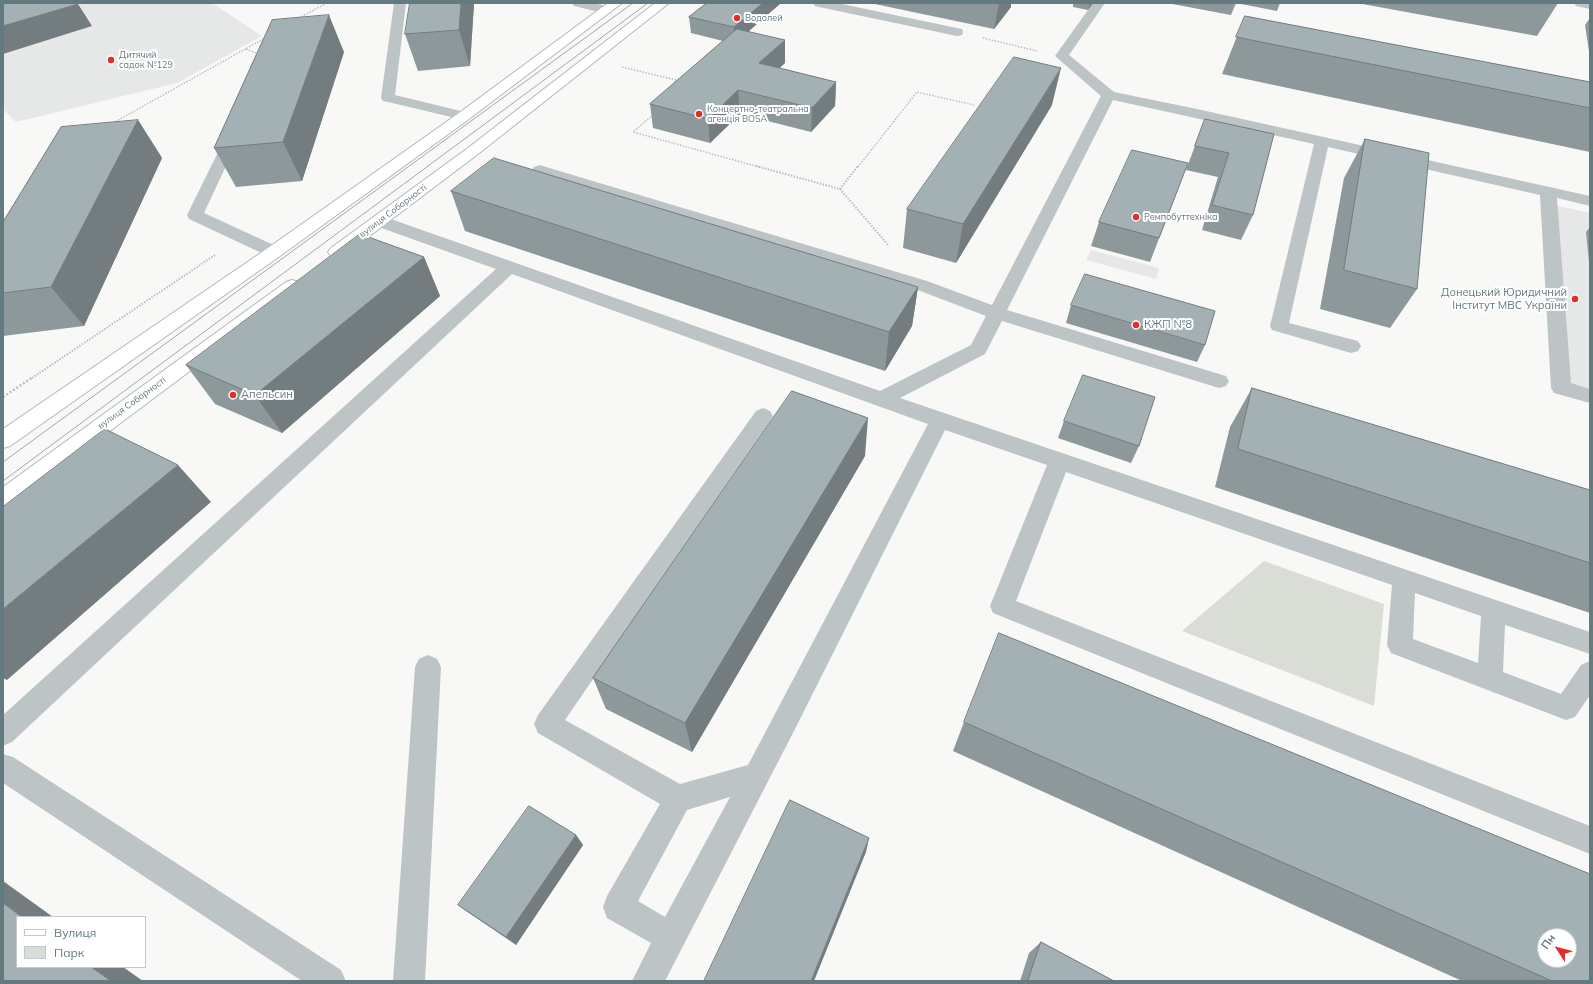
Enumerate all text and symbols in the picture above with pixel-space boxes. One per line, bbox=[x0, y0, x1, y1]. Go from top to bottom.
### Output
marker: Водолей bbox=[732, 13, 742, 23]
place label: Водолей bbox=[745, 13, 783, 23]
place label: Дитячий садок №129 bbox=[119, 50, 173, 71]
marker: Дитячий садок №129 bbox=[106, 55, 116, 65]
place label: Концертно-театральна агенція BOSA bbox=[707, 104, 809, 125]
marker: Концертно-театральна агенція BOSA bbox=[694, 109, 704, 119]
street label: вулиця Соборності bbox=[357, 182, 429, 240]
marker: Ремпобуттехніка bbox=[1131, 212, 1141, 222]
place label: Ремпобуттехніка bbox=[1144, 212, 1217, 222]
place label: Донецький Юридичний Інститут МВС України bbox=[1441, 286, 1567, 312]
marker: Донецький Юридичний Інститут МВС України bbox=[1570, 294, 1580, 304]
place label: КЖП №8 bbox=[1144, 318, 1192, 332]
marker: КЖП №8 bbox=[1131, 320, 1141, 330]
street label: вулиця Соборності bbox=[96, 375, 168, 431]
place label: Апельсин bbox=[241, 388, 293, 402]
marker: Апельсин bbox=[228, 390, 238, 400]
legend bbox=[16, 916, 146, 968]
text: Вулиця bbox=[54, 925, 96, 940]
north arrow bbox=[1537, 928, 1577, 968]
text: Пн bbox=[1538, 931, 1558, 952]
text: Парк bbox=[54, 945, 84, 960]

